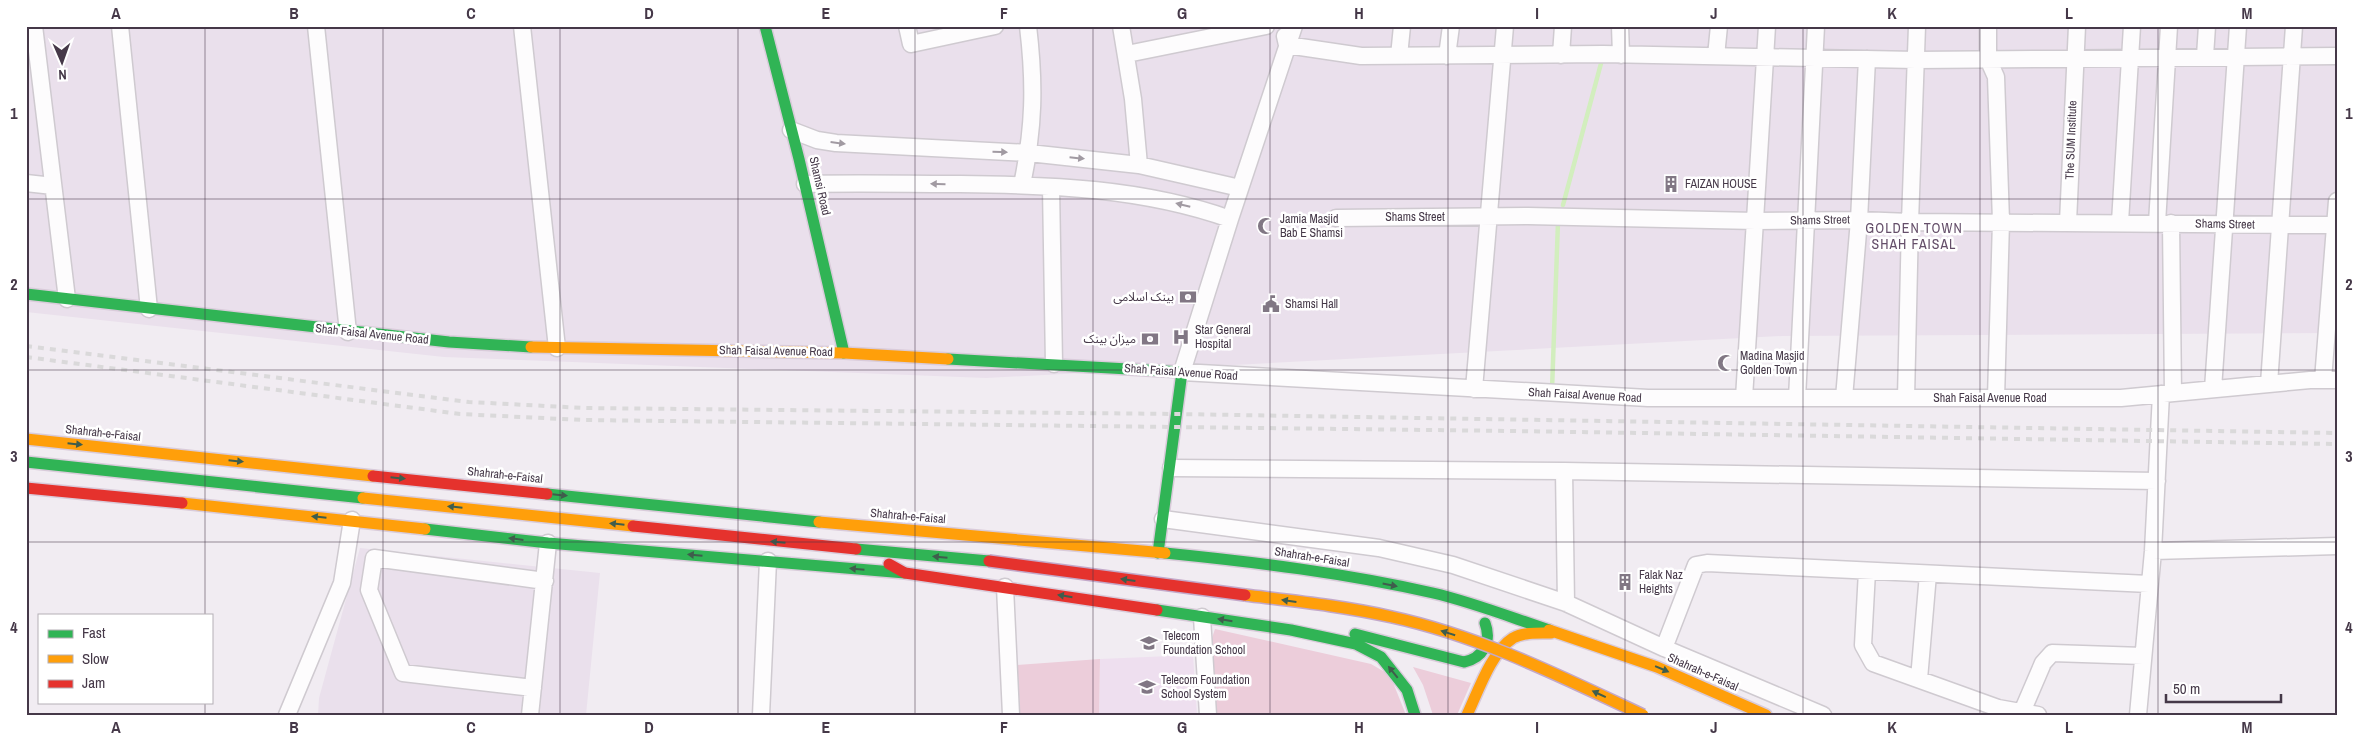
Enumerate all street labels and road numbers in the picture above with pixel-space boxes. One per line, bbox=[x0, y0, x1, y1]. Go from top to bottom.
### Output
street label: The SUM Institute bbox=[2062, 100, 2080, 180]
street label: Shamsi Road bbox=[805, 155, 835, 217]
street label: Shams Street bbox=[1385, 209, 1445, 225]
street label: Shams Street bbox=[1790, 211, 1850, 229]
street label: Shams Street bbox=[2195, 215, 2255, 233]
street label: Shah Faisal Avenue Road bbox=[315, 320, 429, 348]
street label: Shah Faisal Avenue Road bbox=[719, 342, 833, 360]
street label: Shah Faisal Avenue Road bbox=[1124, 360, 1238, 384]
street label: Shah Faisal Avenue Road bbox=[1528, 384, 1642, 406]
street label: Shah Faisal Avenue Road bbox=[1933, 390, 2047, 406]
street label: Shahrah-e-Faisal bbox=[65, 421, 141, 445]
street label: Shahrah-e-Faisal bbox=[467, 463, 543, 487]
street label: Shahrah-e-Faisal bbox=[870, 505, 946, 527]
street label: Shahrah-e-Faisal bbox=[1273, 543, 1351, 571]
street label: Shahrah-e-Faisal bbox=[1665, 649, 1741, 695]

